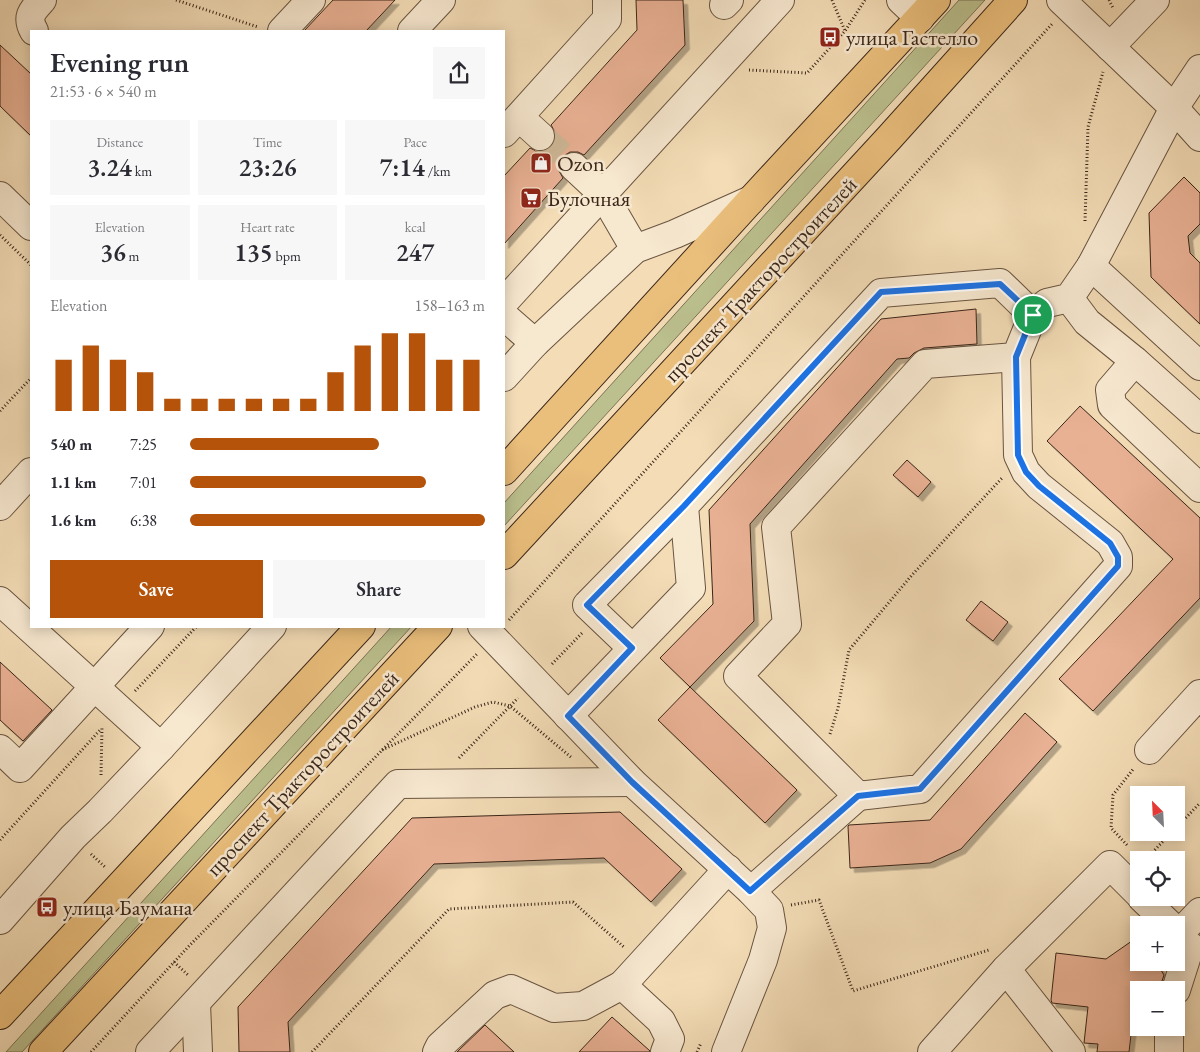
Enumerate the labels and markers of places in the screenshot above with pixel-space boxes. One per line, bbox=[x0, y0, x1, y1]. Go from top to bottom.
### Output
place label: улица Гастелло bbox=[846, 23, 978, 52]
bus stop icon: улица Гастелло bbox=[818, 25, 842, 49]
place label: Ozon bbox=[557, 149, 605, 178]
shop icon: Ozon bbox=[529, 151, 553, 175]
place label: Булочная bbox=[547, 184, 631, 213]
supermarket icon: Булочная bbox=[519, 186, 543, 210]
pin bbox=[1012, 294, 1054, 336]
place label: улица Баумана bbox=[63, 893, 193, 922]
bus stop icon: улица Баумана bbox=[35, 895, 59, 919]

